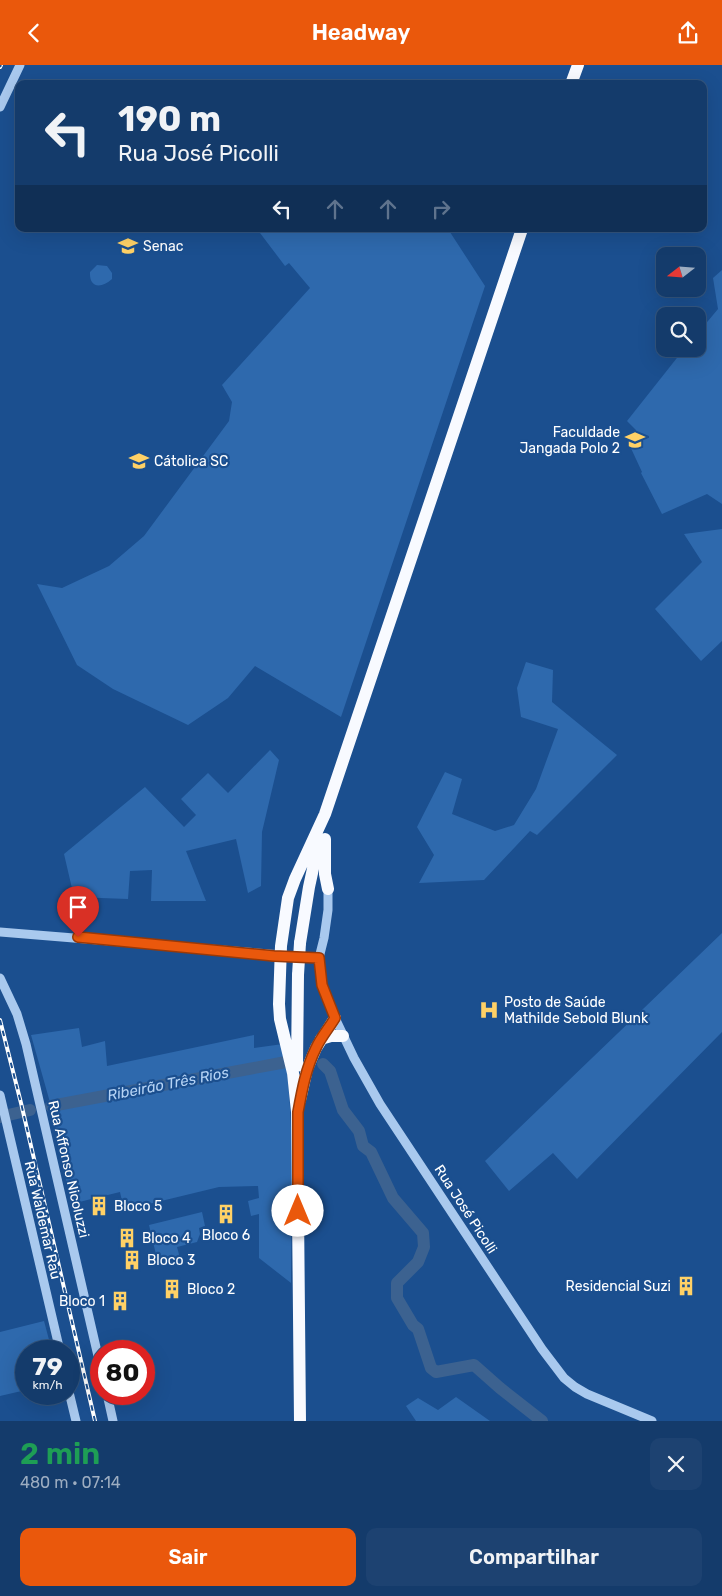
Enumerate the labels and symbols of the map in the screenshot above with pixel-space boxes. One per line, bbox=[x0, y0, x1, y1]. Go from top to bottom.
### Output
school or university icon: Senac bbox=[117, 235, 139, 257]
place label: Senac bbox=[143, 238, 184, 255]
north arrow bbox=[656, 247, 706, 297]
place label: Faculdade Jangada Polo 2 bbox=[519, 424, 620, 457]
school or university icon: Faculdade Jangada Polo 2 bbox=[624, 429, 646, 451]
school or university icon: Cátolica SC bbox=[128, 450, 150, 472]
place label: Cátolica SC bbox=[154, 453, 228, 470]
pin bbox=[57, 886, 99, 937]
place label: Posto de Saúde Mathilde Sebold Blunk bbox=[504, 994, 649, 1027]
hospital icon: Posto de Saúde Mathilde Sebold Blunk bbox=[478, 999, 500, 1021]
water label: Ribeirão Três Rios bbox=[106, 1063, 231, 1105]
street label: Rua Affonso Nicoluzzi bbox=[44, 1099, 93, 1239]
street label: Rua Waldemar Rau bbox=[21, 1159, 64, 1281]
street label: Rua José Picolli bbox=[431, 1162, 501, 1257]
position arrow bbox=[271, 1184, 323, 1236]
building icon: Bloco 5 bbox=[88, 1195, 110, 1217]
place label: Bloco 5 bbox=[114, 1198, 162, 1215]
building icon: Bloco 6 bbox=[215, 1203, 237, 1225]
building icon: Bloco 4 bbox=[116, 1227, 138, 1249]
place label: Bloco 6 bbox=[202, 1227, 250, 1244]
place label: Bloco 4 bbox=[142, 1230, 191, 1247]
building icon: Bloco 3 bbox=[121, 1249, 143, 1271]
place label: Bloco 3 bbox=[147, 1252, 195, 1269]
building icon: Residencial Suzi bbox=[675, 1275, 697, 1297]
building icon: Bloco 2 bbox=[161, 1278, 183, 1300]
place label: Residencial Suzi bbox=[566, 1278, 671, 1295]
place label: Bloco 2 bbox=[187, 1281, 235, 1298]
building icon: Bloco 1 bbox=[109, 1290, 131, 1312]
place label: Bloco 1 bbox=[59, 1293, 105, 1310]
speed limit sign: 80 bbox=[90, 1340, 155, 1405]

